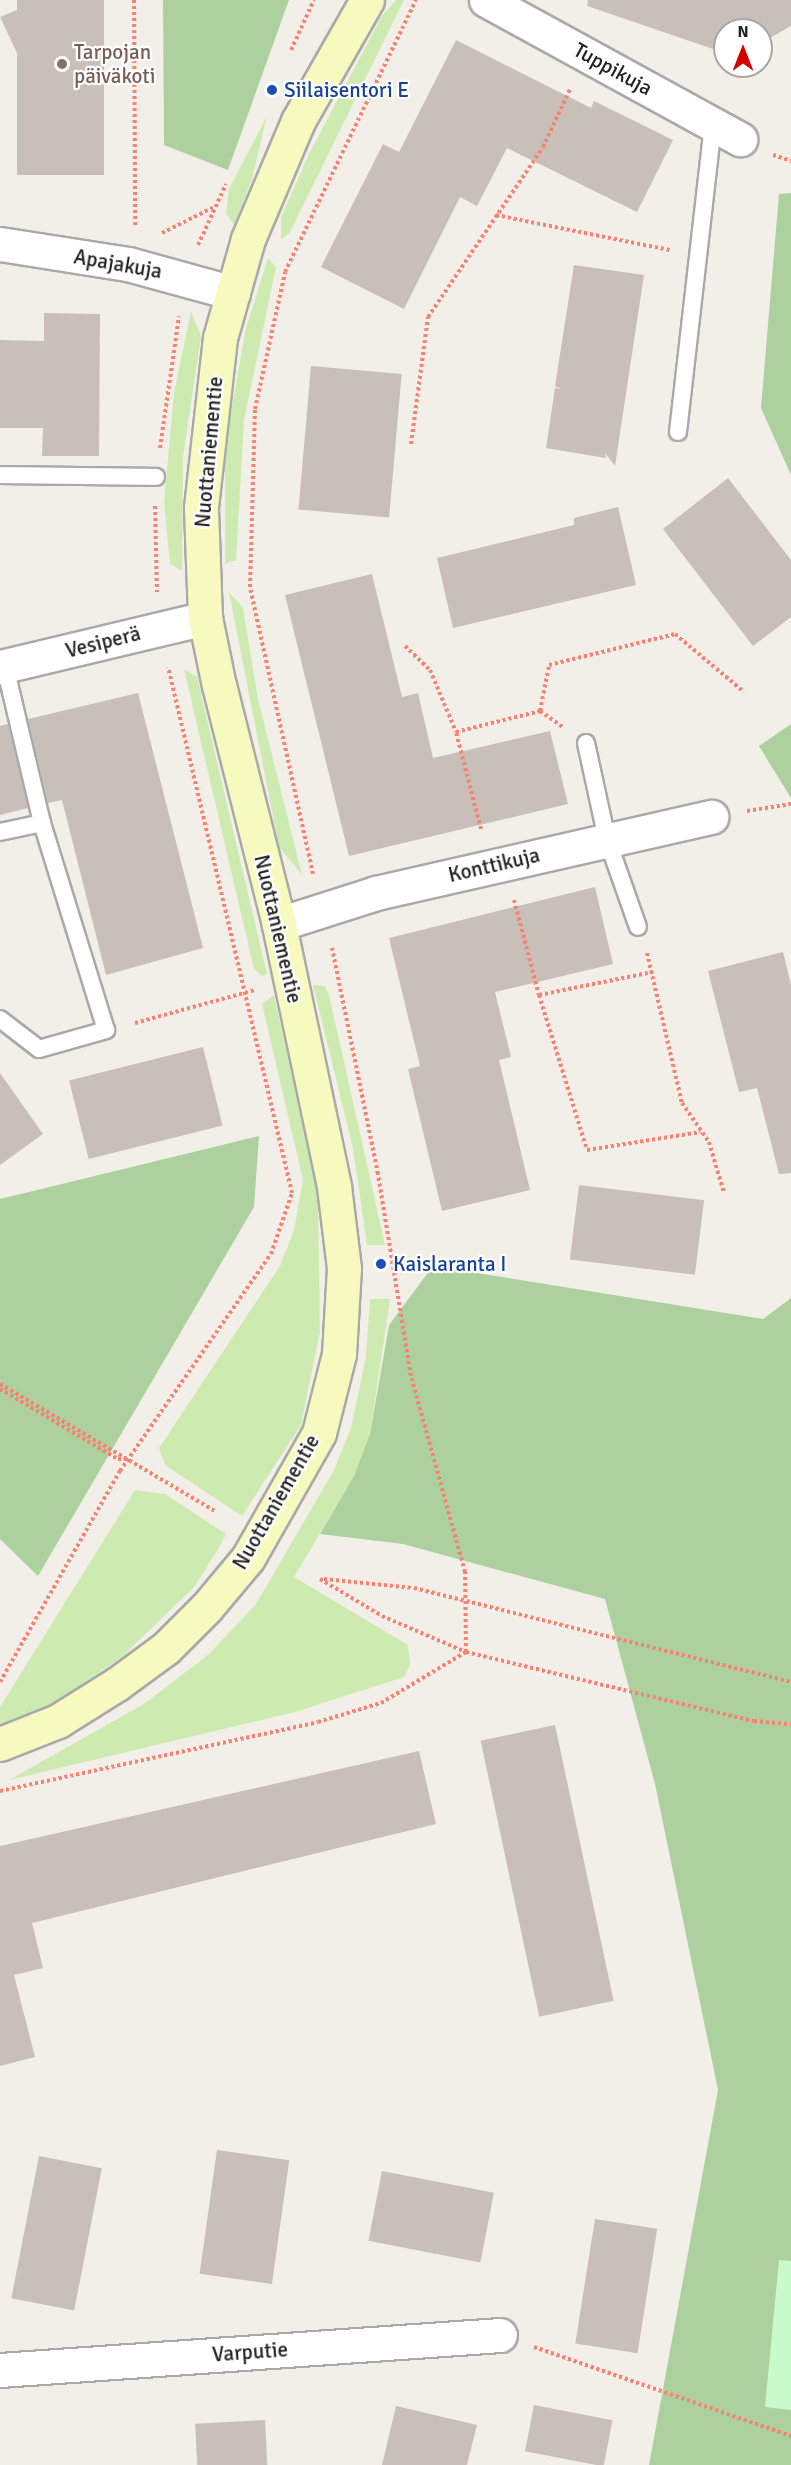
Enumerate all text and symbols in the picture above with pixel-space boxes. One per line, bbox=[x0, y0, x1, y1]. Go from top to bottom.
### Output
north arrow bbox=[713, 18, 773, 78]
text: N bbox=[737, 22, 749, 42]
street label: Tuppikuja bbox=[569, 37, 657, 101]
place label: Tarpojan päiväkoti bbox=[74, 39, 156, 89]
marker: Tarpojan päiväkoti bbox=[55, 57, 69, 71]
place label: Siilaisentori E bbox=[284, 77, 409, 103]
marker: Siilaisentori E bbox=[265, 83, 279, 97]
street label: Apajakuja bbox=[72, 244, 164, 284]
street label: Nuottaniementie bbox=[190, 375, 228, 529]
street label: Vesiperä bbox=[63, 621, 143, 663]
street label: Konttikuja bbox=[446, 842, 542, 888]
street label: Nuottaniementie bbox=[249, 852, 307, 1006]
place label: Kaislaranta I bbox=[393, 1251, 506, 1277]
marker: Kaislaranta I bbox=[374, 1257, 388, 1271]
street label: Nuottaniementie bbox=[227, 1430, 325, 1574]
street label: Varputie bbox=[211, 2337, 289, 2367]

